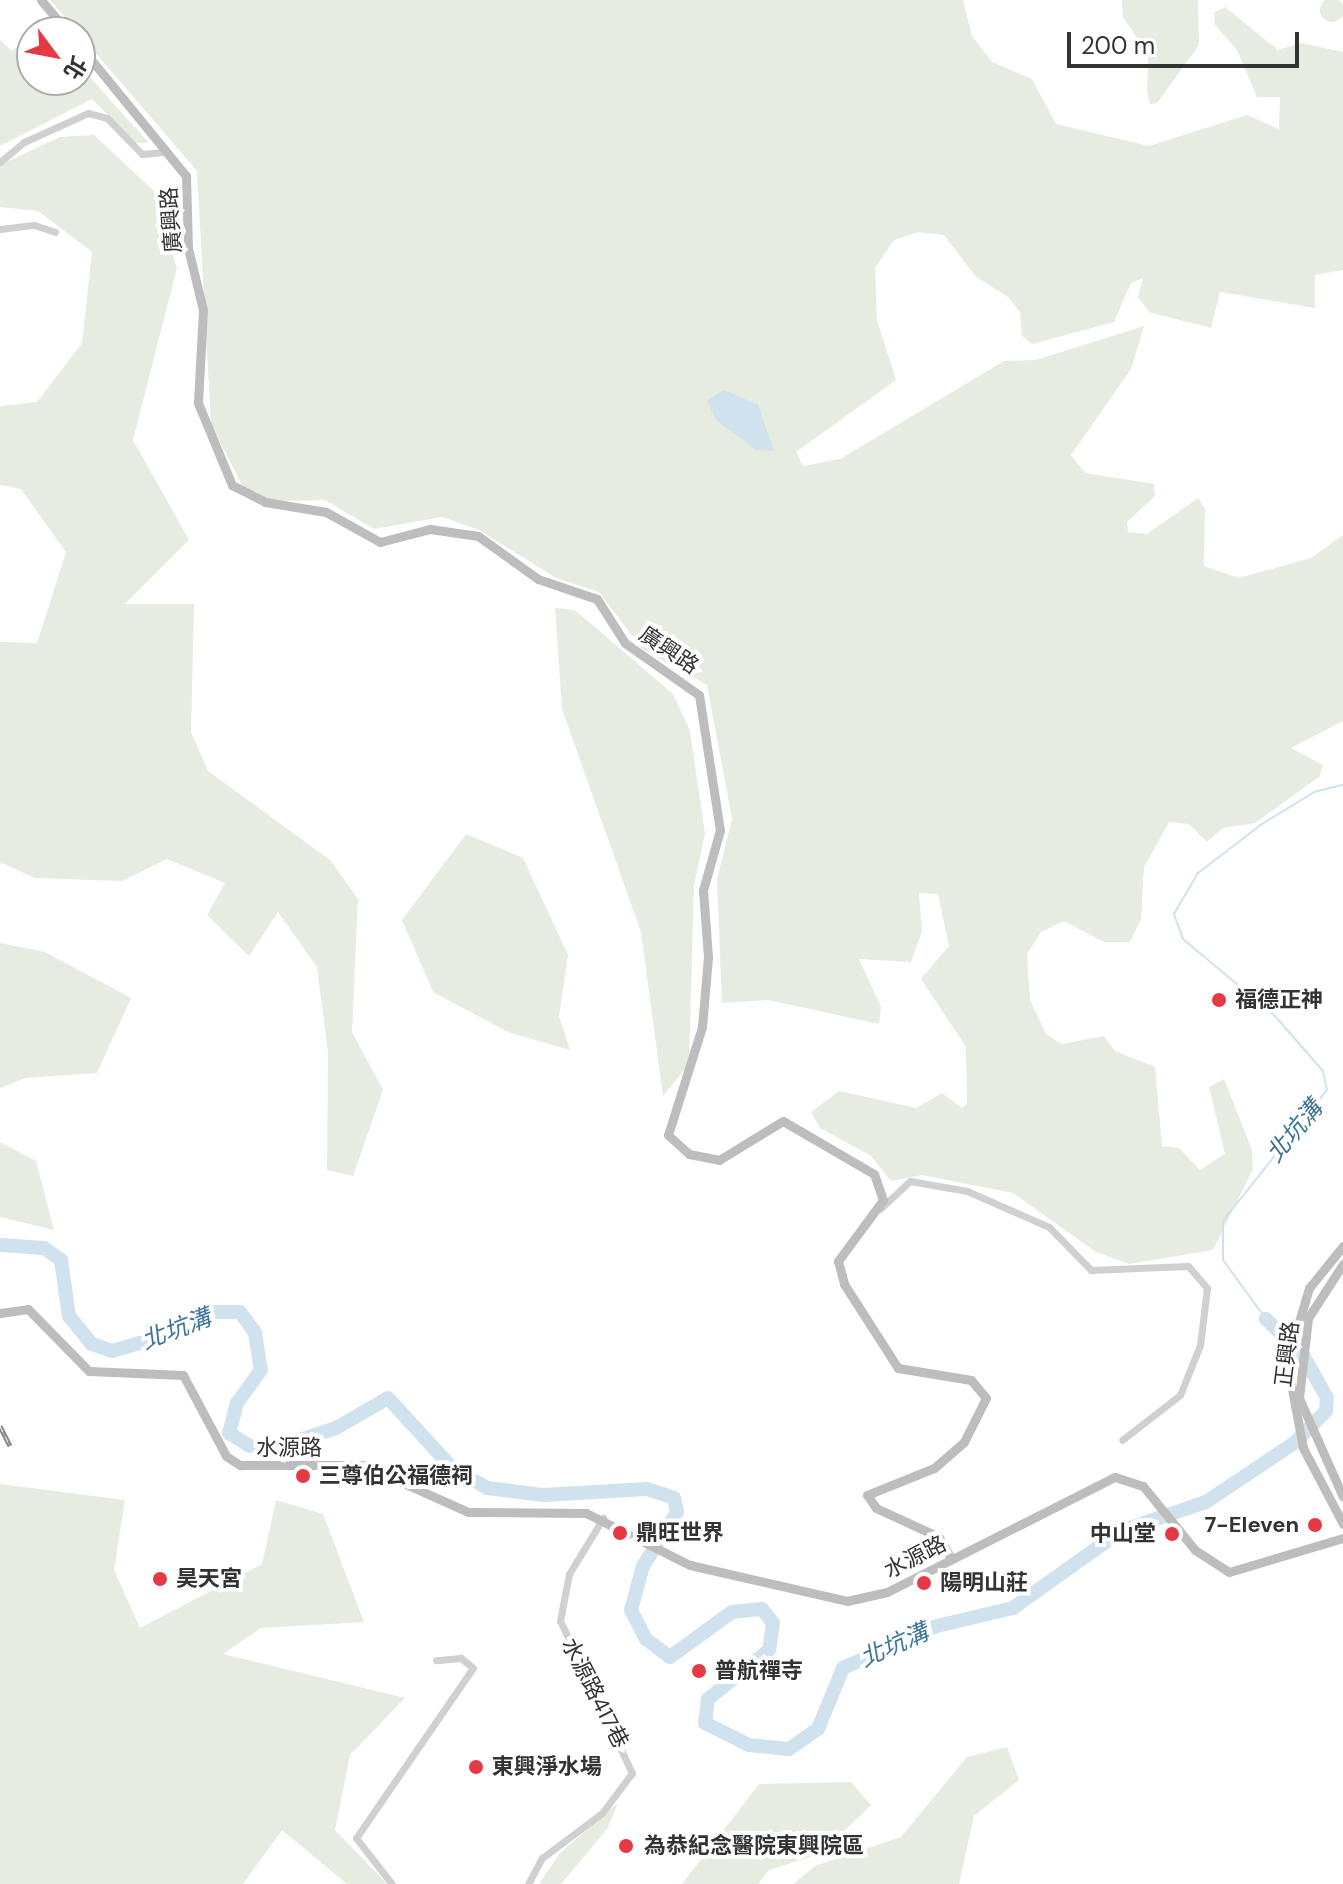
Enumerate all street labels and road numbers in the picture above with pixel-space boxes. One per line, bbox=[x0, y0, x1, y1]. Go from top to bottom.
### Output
street label: 廣興路 bbox=[156, 186, 186, 254]
street label: 廣興路 bbox=[634, 621, 704, 679]
street label: 正興路 bbox=[1270, 1320, 1304, 1388]
street label: 水源路 bbox=[256, 1435, 322, 1461]
street label: 水源路 bbox=[880, 1530, 950, 1584]
street label: 水源路417巷 bbox=[556, 1634, 634, 1752]

